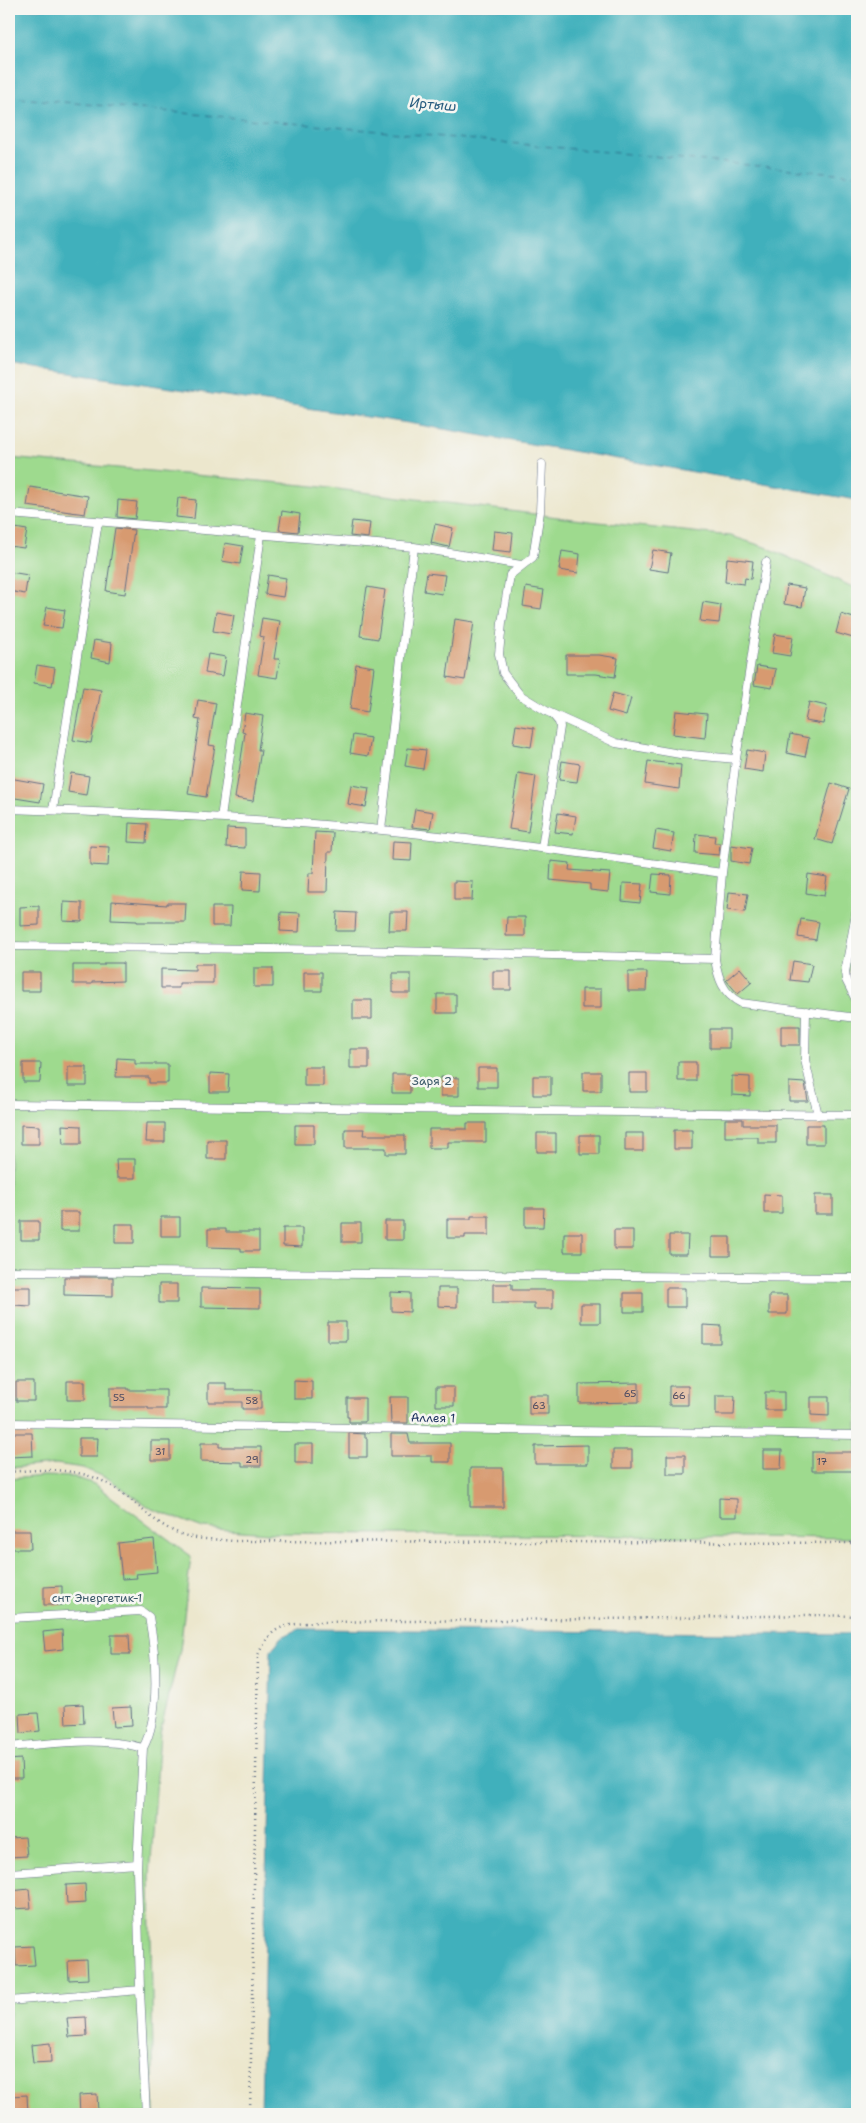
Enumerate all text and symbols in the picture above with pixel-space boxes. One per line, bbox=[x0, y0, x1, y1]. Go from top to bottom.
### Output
water label: Иртыш bbox=[409, 93, 457, 115]
park label: Заря 2 bbox=[412, 1073, 452, 1089]
house number: 65 bbox=[624, 1387, 636, 1400]
house number: 66 bbox=[672, 1389, 686, 1402]
house number: 55 bbox=[113, 1391, 125, 1404]
house number: 58 bbox=[246, 1394, 258, 1407]
house number: 63 bbox=[532, 1399, 546, 1412]
street label: Аллея 1 bbox=[411, 1410, 455, 1426]
house number: 31 bbox=[155, 1445, 165, 1458]
house number: 29 bbox=[245, 1453, 259, 1466]
house number: 17 bbox=[817, 1455, 827, 1468]
park label: снт Энергетик-1 bbox=[52, 1590, 142, 1606]

